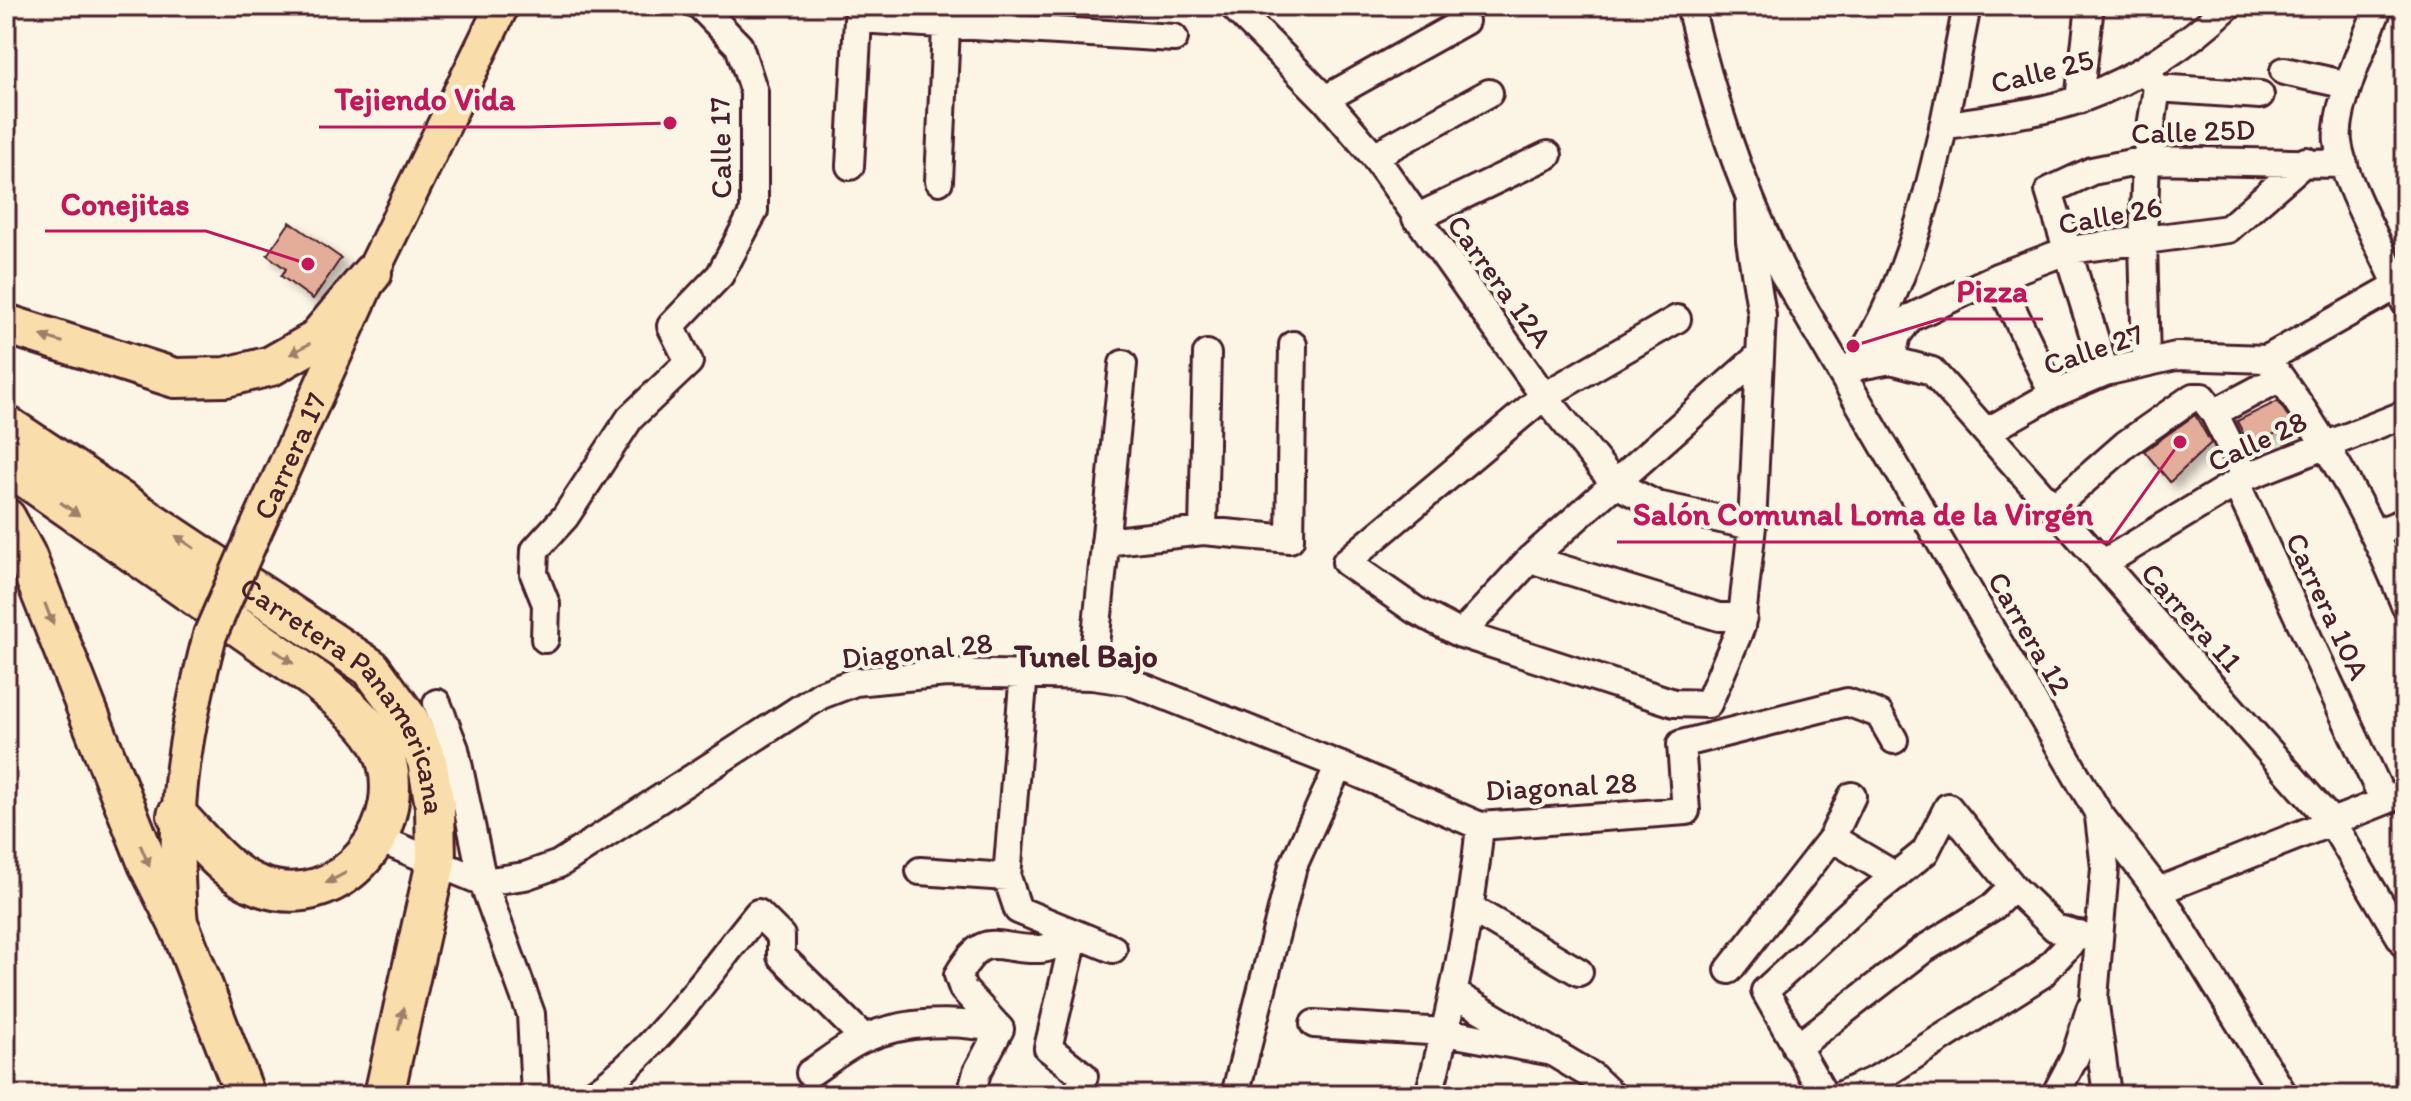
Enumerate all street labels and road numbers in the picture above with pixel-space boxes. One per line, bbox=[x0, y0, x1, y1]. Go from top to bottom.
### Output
street label: Calle 25 bbox=[1987, 40, 2097, 102]
street label: Calle 17 bbox=[701, 97, 739, 199]
street label: Calle 25D bbox=[2130, 110, 2256, 152]
street label: Calle 26 bbox=[2055, 188, 2165, 242]
street label: Carrera 12A bbox=[1439, 207, 1561, 355]
street label: Calle 27 bbox=[2038, 315, 2148, 383]
street label: Carrera 17 bbox=[244, 386, 334, 525]
street label: Calle 28 bbox=[2202, 402, 2312, 480]
street label: Carrera 10A bbox=[2278, 526, 2378, 686]
street label: Carrera 11 bbox=[2133, 555, 2251, 679]
street label: Carrera 12 bbox=[1980, 565, 2080, 701]
street label: Carretera Panamericana bbox=[233, 568, 454, 816]
street label: Diagonal 28 bbox=[839, 624, 995, 676]
street label: Diagonal 28 bbox=[1484, 764, 1638, 808]

